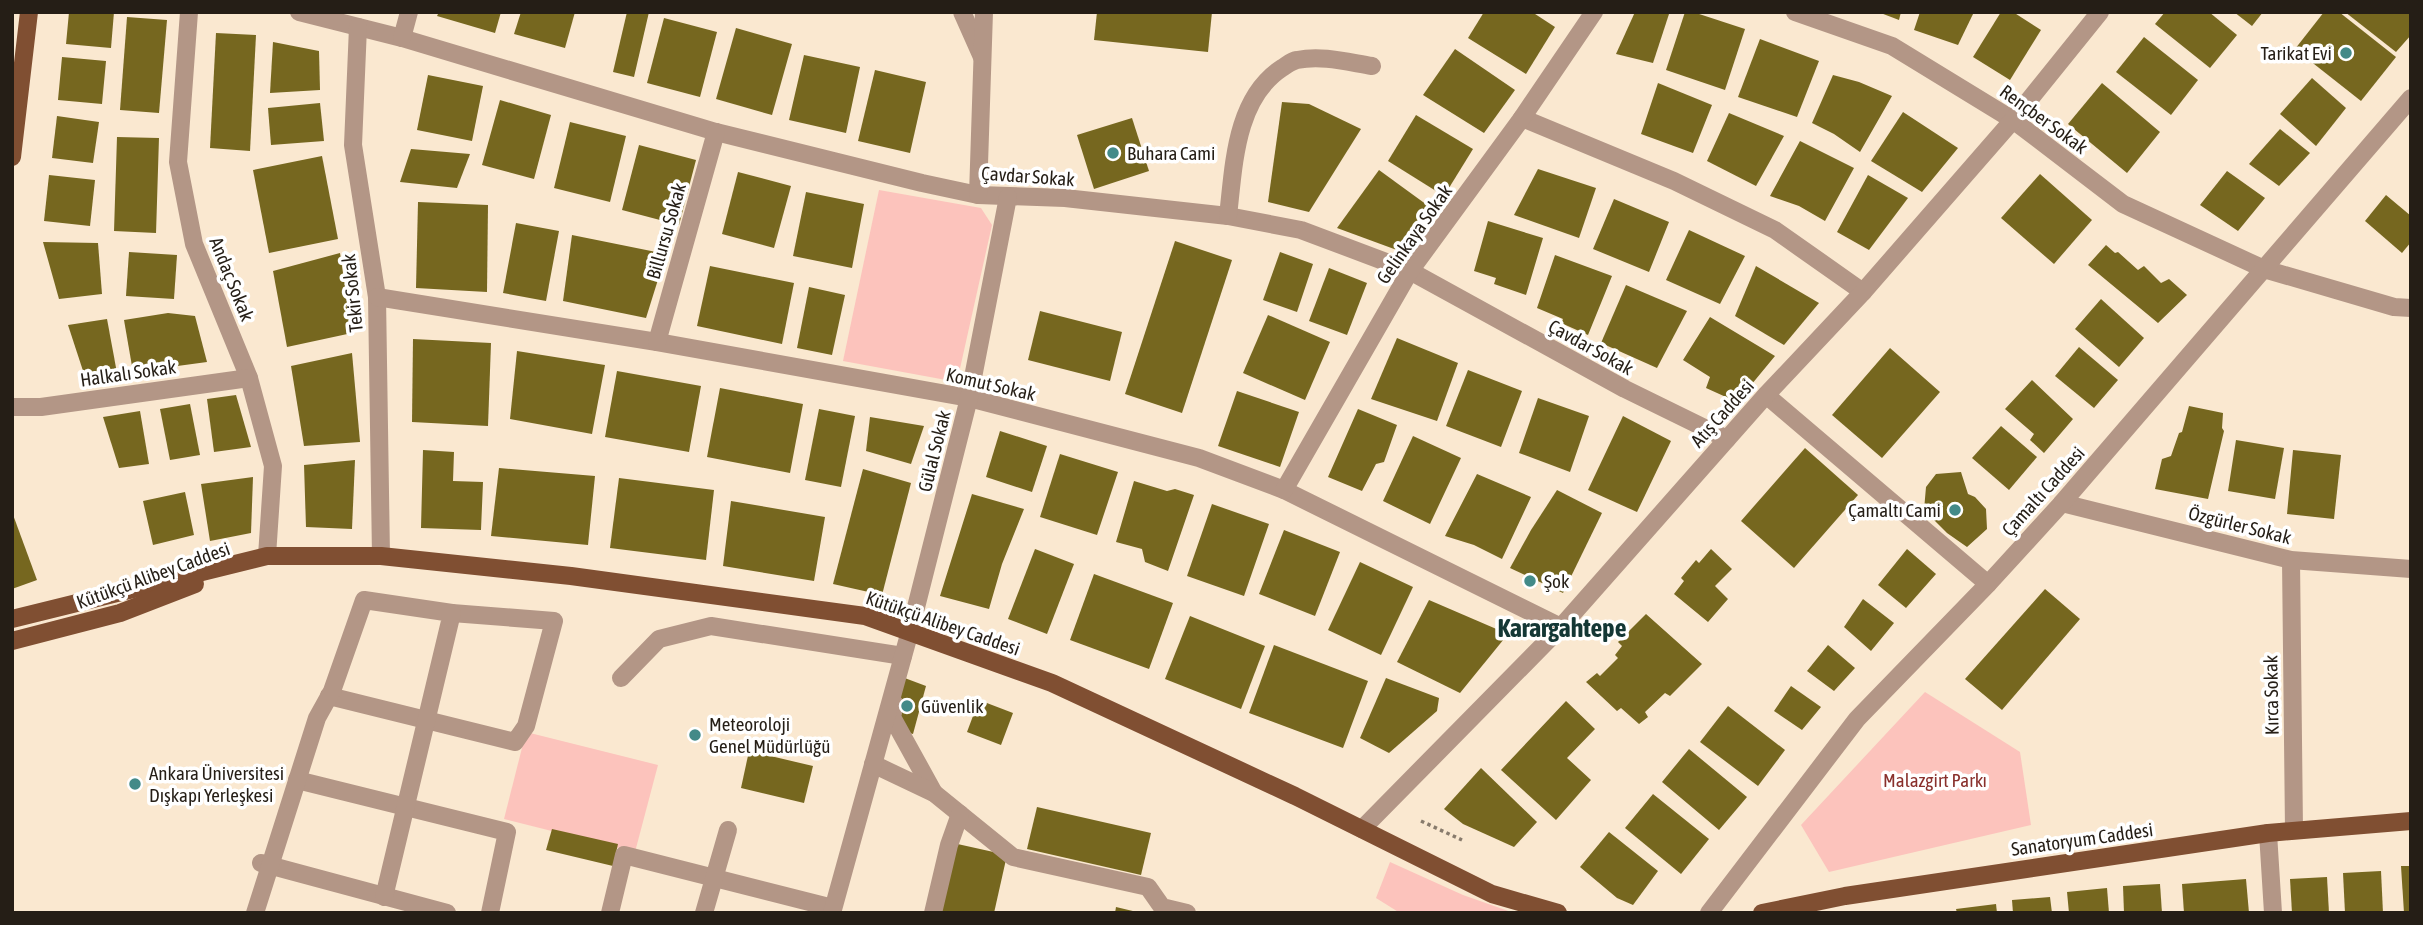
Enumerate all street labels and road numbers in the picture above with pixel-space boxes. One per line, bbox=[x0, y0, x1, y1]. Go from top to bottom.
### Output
street label: Rençber Sokak bbox=[1996, 80, 2093, 158]
street label: Çavdar Sokak bbox=[981, 162, 1076, 190]
street label: Billursu Sokak bbox=[642, 180, 690, 282]
street label: Gelinkaya Sokak bbox=[1372, 180, 1457, 288]
street label: Andaç Sokak bbox=[205, 234, 259, 325]
street label: Tekir Sokak bbox=[337, 252, 367, 333]
street label: Çavdar Sokak bbox=[1545, 315, 1638, 380]
street label: Halkalı Sokak bbox=[79, 355, 178, 391]
street label: Komut Sokak bbox=[944, 363, 1039, 405]
street label: Atış Caddesi bbox=[1686, 375, 1758, 451]
street label: Gülal Sokak bbox=[913, 407, 955, 494]
street label: Çamaltı Caddesi bbox=[1997, 442, 2089, 540]
street label: Özgürler Sokak bbox=[2186, 502, 2294, 549]
street label: Kütükçü Alibey Caddesi bbox=[73, 537, 233, 613]
street label: Kütükçü Alibey Caddesi bbox=[863, 586, 1023, 660]
street label: Kırca Sokak bbox=[2259, 654, 2283, 735]
street label: Sanatoryum Caddesi bbox=[2010, 818, 2154, 860]

